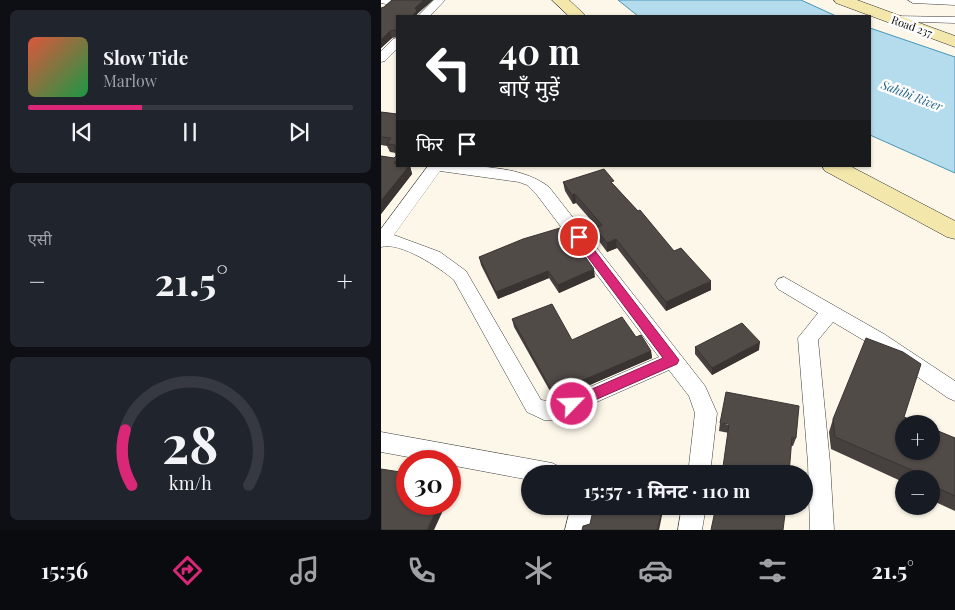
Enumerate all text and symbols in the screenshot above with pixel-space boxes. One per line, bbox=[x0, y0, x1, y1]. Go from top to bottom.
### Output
street label: Road 237 bbox=[889, 12, 935, 40]
text: 40 m bbox=[499, 27, 580, 74]
icon: left bbox=[416, 35, 481, 100]
text: Slow Tide bbox=[103, 44, 188, 70]
text: Marlow bbox=[103, 70, 157, 91]
text: बाएँ मुड़ें bbox=[499, 72, 560, 102]
water label: Sahibi River bbox=[878, 76, 946, 114]
icon: previous bbox=[68, 118, 96, 146]
icon: pause bbox=[176, 118, 204, 146]
icon: next bbox=[285, 118, 313, 146]
text: फिर bbox=[416, 130, 443, 156]
icon: arrive bbox=[453, 130, 481, 158]
pin bbox=[558, 216, 600, 258]
icon: arrive bbox=[565, 223, 593, 251]
text: एसी bbox=[28, 228, 52, 249]
text: 21.5° bbox=[155, 255, 228, 306]
text: − bbox=[28, 262, 46, 299]
text: + bbox=[337, 262, 353, 299]
position arrow bbox=[545, 377, 597, 429]
text: 28 bbox=[162, 408, 219, 477]
map controls bbox=[895, 415, 940, 515]
button: + bbox=[895, 415, 940, 460]
speed limit sign: 30 bbox=[396, 450, 461, 515]
button: − bbox=[895, 470, 940, 515]
text: km/h bbox=[169, 471, 212, 494]
text: 15:57 · 1 मिनट · 110 m bbox=[584, 477, 750, 503]
icon: directions bbox=[170, 553, 205, 588]
icon: music bbox=[287, 553, 322, 588]
icon: phone bbox=[404, 553, 439, 588]
icon: climate bbox=[521, 553, 556, 588]
icon: car bbox=[638, 553, 673, 588]
icon: filters bbox=[755, 553, 790, 588]
text: 15:56 bbox=[41, 555, 88, 585]
text: 21.5° bbox=[872, 555, 914, 585]

